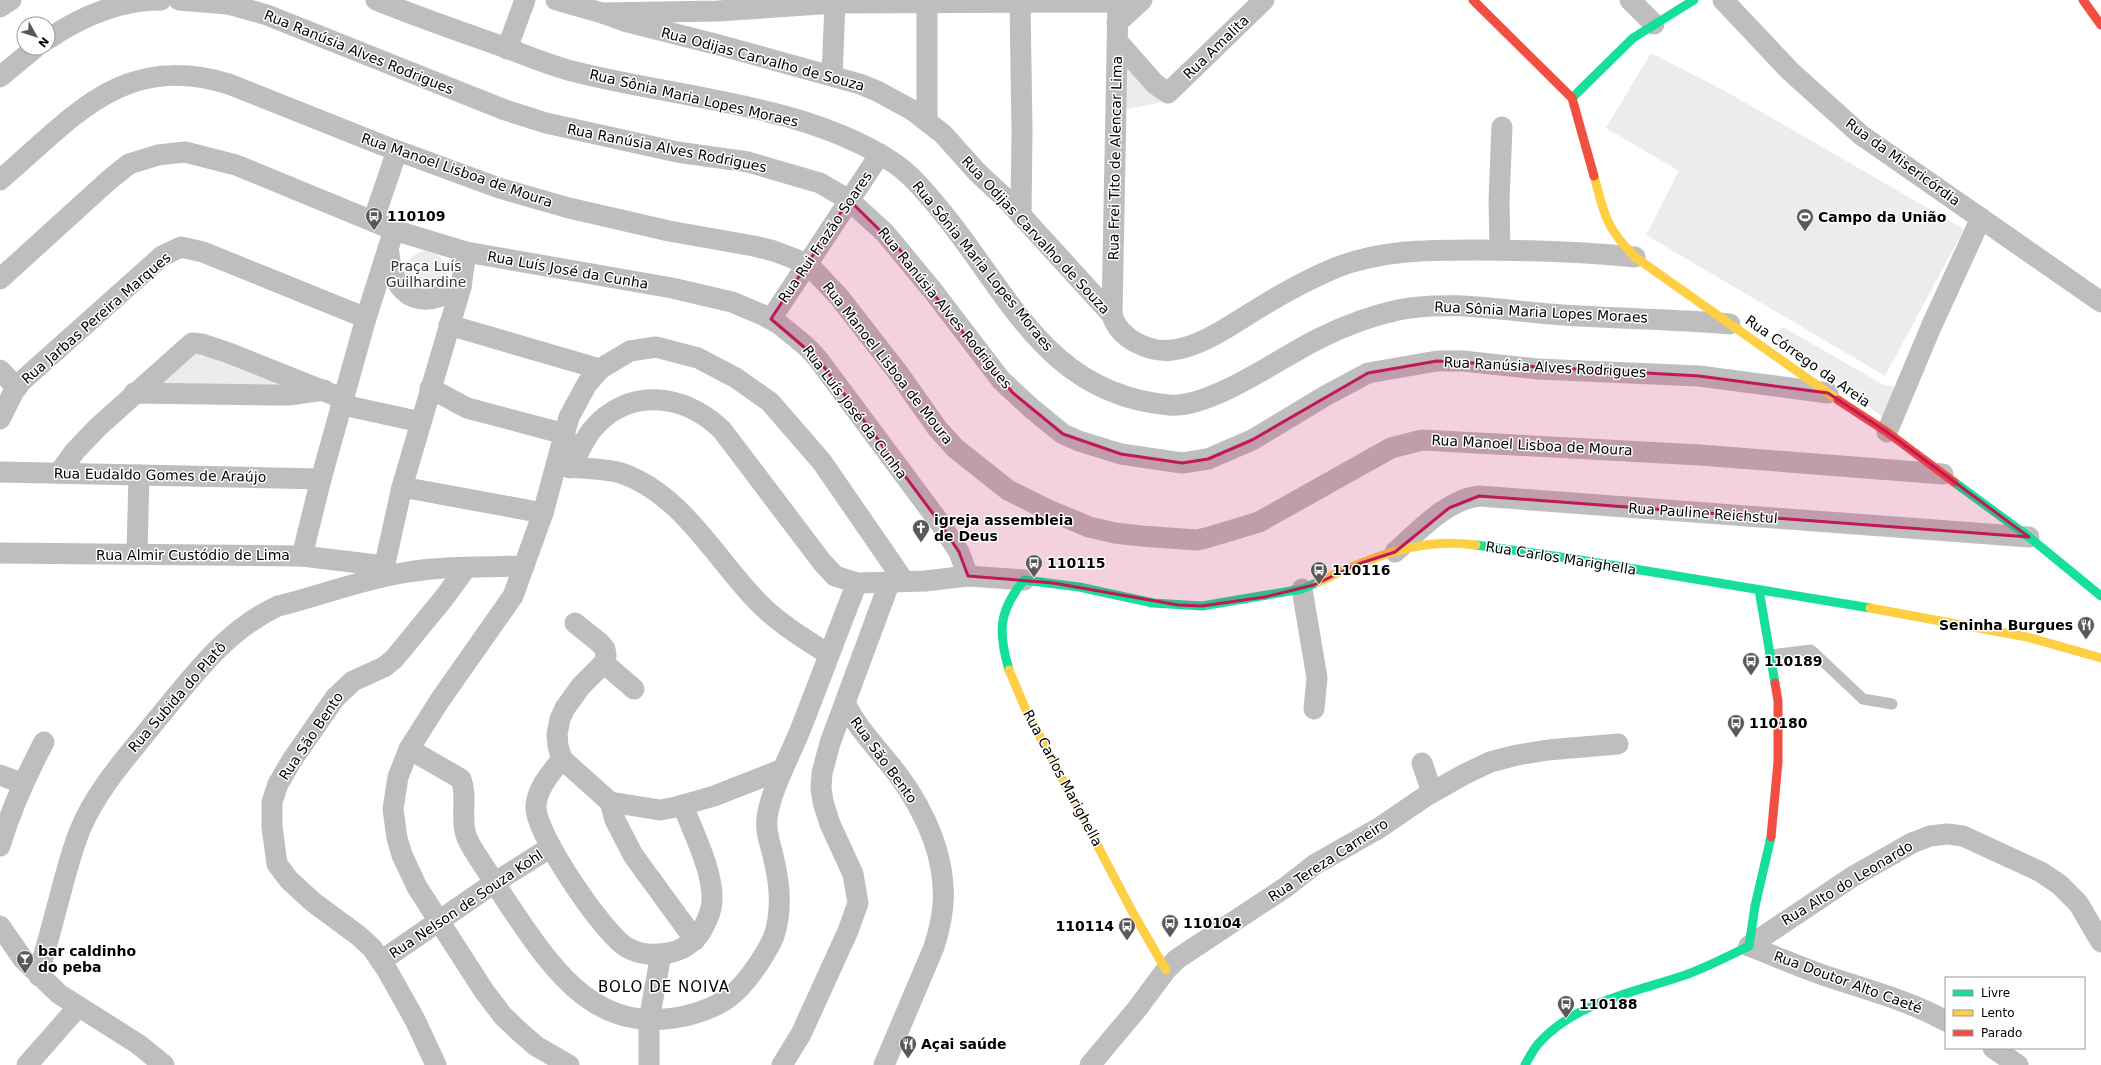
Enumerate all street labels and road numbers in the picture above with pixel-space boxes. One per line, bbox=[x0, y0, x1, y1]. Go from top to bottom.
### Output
street label: Rua Ranúsia Alves Rodrigues bbox=[262, 7, 456, 97]
street label: Rua Amalita bbox=[1180, 12, 1252, 82]
street label: Rua Odijas Carvalho de Souza bbox=[660, 24, 866, 94]
street label: Rua Frei Tito de Alencar Lima bbox=[1105, 56, 1125, 260]
street label: Rua Sônia Maria Lopes Moraes bbox=[588, 66, 800, 130]
street label: Rua da Misericórdia bbox=[1843, 115, 1963, 209]
street label: Rua Ranúsia Alves Rodrigues bbox=[566, 121, 768, 175]
street label: Rua Manoel Lisboa de Moura bbox=[359, 130, 555, 210]
street label: Rua Odijas Carvalho de Souza bbox=[959, 153, 1113, 317]
street label: Rua Rui Frazão Soares bbox=[775, 168, 875, 306]
street label: Rua Sônia Maria Lopes Moraes bbox=[909, 178, 1057, 354]
street label: Rua Ranúsia Alves Rodrigues bbox=[875, 224, 1015, 392]
street label: Rua Luís José da Cunha bbox=[486, 248, 650, 292]
street label: Rua Jarbas Pereira Marques bbox=[18, 249, 174, 387]
street label: Rua Manoel Lisboa de Moura bbox=[820, 279, 956, 447]
street label: Rua Sônia Maria Lopes Moraes bbox=[1434, 298, 1648, 326]
street label: Rua Córrego da Areia bbox=[1742, 312, 1874, 410]
street label: Rua Luís José da Cunha bbox=[800, 342, 910, 482]
street label: Rua Ranúsia Alves Rodrigues bbox=[1443, 354, 1647, 380]
street label: Rua Manoel Lisboa de Moura bbox=[1431, 432, 1633, 458]
street label: Rua Eudaldo Gomes de Araújo bbox=[54, 465, 266, 485]
street label: Rua Pauline Reichstul bbox=[1628, 500, 1778, 526]
street label: Rua Carlos Marighella bbox=[1485, 538, 1637, 578]
street label: Rua Almir Custódio de Lima bbox=[96, 547, 290, 563]
street label: Rua Subida do Platô bbox=[125, 639, 229, 755]
street label: Rua São Bento bbox=[276, 689, 346, 783]
street label: Rua Carlos Marighella bbox=[1020, 707, 1106, 849]
street label: Rua São Bento bbox=[847, 714, 921, 806]
street label: Rua Tereza Carneiro bbox=[1265, 815, 1391, 905]
street label: Rua Alto do Leonardo bbox=[1779, 838, 1915, 928]
street label: Rua Nelson de Souza Kohl bbox=[386, 847, 546, 961]
street label: Rua Doutor Alto Caeté bbox=[1772, 948, 1924, 1016]

